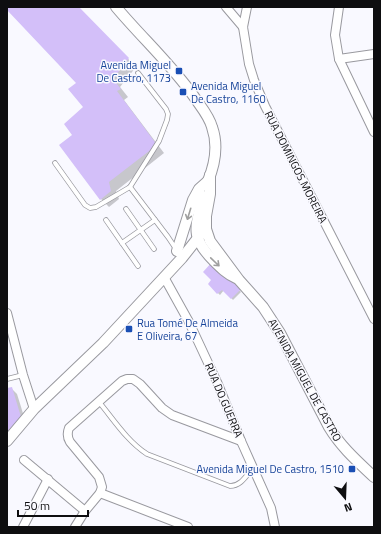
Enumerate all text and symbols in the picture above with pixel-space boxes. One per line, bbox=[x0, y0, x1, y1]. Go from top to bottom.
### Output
place label: Avenida Miguel De Castro, 1173 bbox=[96, 57, 171, 86]
marker: Avenida Miguel De Castro, 1173 bbox=[174, 66, 184, 76]
place label: Avenida Miguel De Castro, 1160 bbox=[191, 78, 266, 107]
marker: Avenida Miguel De Castro, 1160 bbox=[178, 87, 188, 97]
street label: RUA DOMINGOS MOREIRA bbox=[261, 108, 332, 226]
one-way arrow bbox=[185, 207, 192, 220]
one-way arrow bbox=[210, 257, 220, 266]
place label: Rua Tomé De Almeida E Oliveira, 67 bbox=[137, 315, 238, 344]
street label: AVENIDA MIGUEL DE CASTRO bbox=[264, 316, 346, 444]
marker: Rua Tomé De Almeida E Oliveira, 67 bbox=[124, 324, 134, 334]
street label: RUA DO GUERRA bbox=[201, 360, 247, 440]
place label: Avenida Miguel De Castro, 1510 bbox=[197, 461, 344, 477]
marker: Avenida Miguel De Castro, 1510 bbox=[347, 464, 357, 474]
north arrow bbox=[325, 478, 365, 518]
scale bar bbox=[18, 492, 88, 518]
text: 50 m bbox=[24, 496, 50, 515]
text: N bbox=[342, 499, 354, 516]

